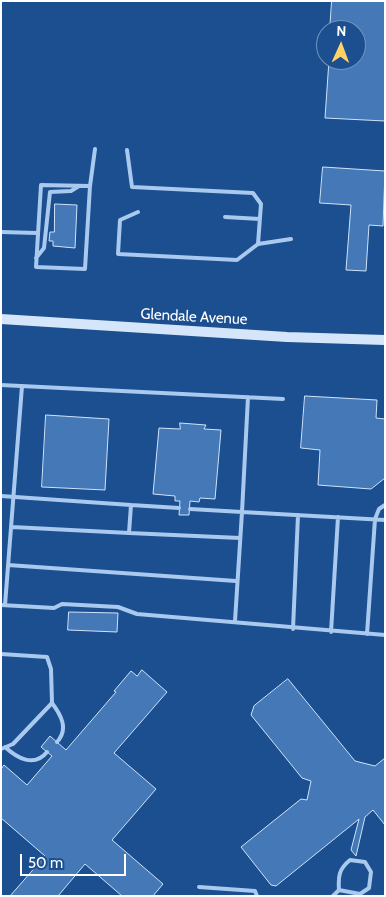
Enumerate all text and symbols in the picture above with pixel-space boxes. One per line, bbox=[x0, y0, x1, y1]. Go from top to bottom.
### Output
north arrow bbox=[316, 20, 366, 70]
text: N bbox=[336, 22, 347, 40]
street label: Glendale Avenue bbox=[140, 305, 248, 329]
scale bar bbox=[22, 844, 129, 876]
text: 50 m bbox=[28, 854, 63, 872]

